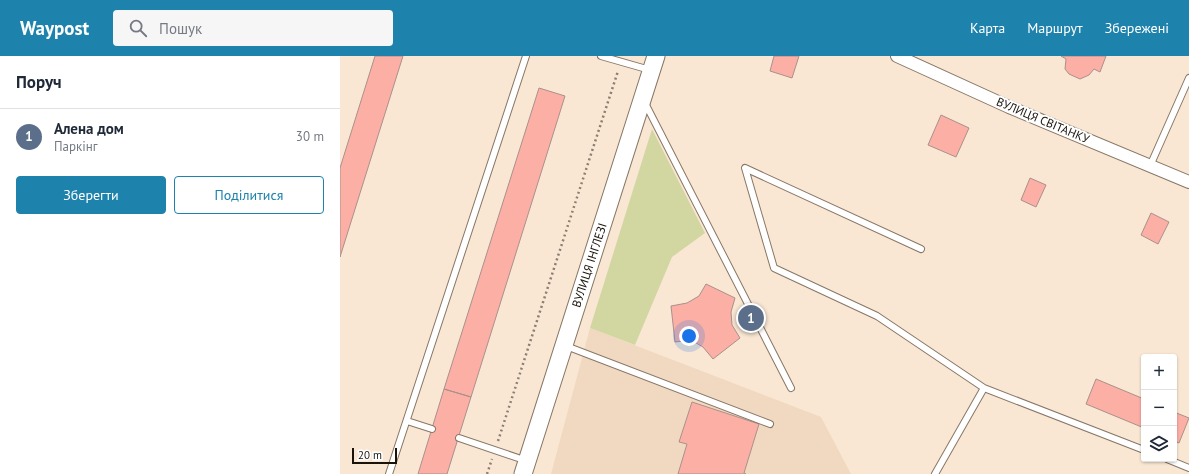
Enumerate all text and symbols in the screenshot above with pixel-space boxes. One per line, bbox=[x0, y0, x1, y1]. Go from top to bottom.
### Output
search box bbox=[113, 10, 393, 46]
text: Waypost bbox=[20, 16, 89, 40]
icon: search bbox=[127, 17, 149, 39]
text: Пошук bbox=[159, 19, 202, 38]
text: Карта bbox=[970, 19, 1005, 37]
text: Маршрут bbox=[1027, 19, 1083, 37]
text: Збережені bbox=[1105, 19, 1169, 37]
text: Поруч bbox=[16, 71, 62, 93]
street label: ВУЛИЦЯ СВІТАНКУ bbox=[994, 94, 1092, 146]
text: Алена дом bbox=[54, 119, 124, 138]
text: 1 bbox=[25, 128, 33, 145]
text: 30 m bbox=[296, 128, 324, 145]
text: Паркінг bbox=[54, 138, 98, 155]
button: Зберегти bbox=[16, 176, 166, 214]
button: Поділитися bbox=[174, 176, 324, 214]
street label: ВУЛИЦЯ ІНГЛЕЗІ bbox=[568, 221, 610, 309]
pin: 1 bbox=[738, 303, 764, 333]
your location bbox=[679, 326, 699, 346]
map controls bbox=[1141, 354, 1177, 462]
button: + bbox=[1141, 354, 1177, 390]
button: − bbox=[1141, 390, 1177, 426]
button: layers bbox=[1141, 426, 1177, 462]
scale bar bbox=[352, 446, 397, 465]
text: 20 m bbox=[358, 448, 382, 462]

